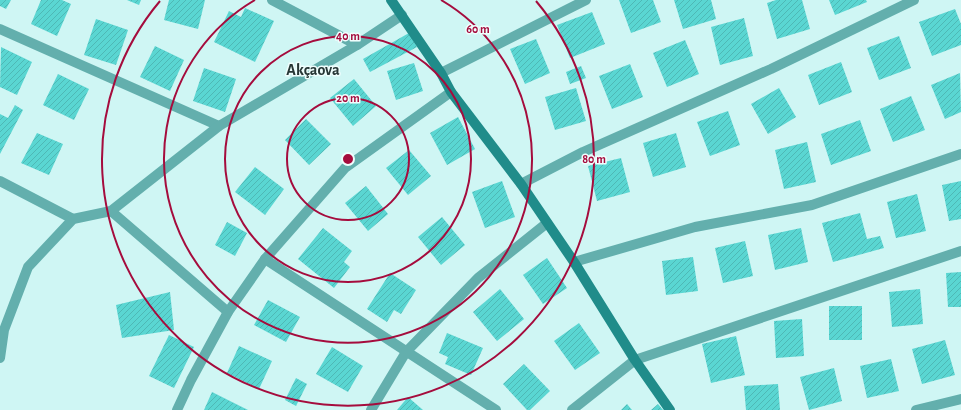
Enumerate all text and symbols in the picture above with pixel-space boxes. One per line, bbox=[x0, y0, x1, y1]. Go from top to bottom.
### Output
text: 60 m bbox=[466, 23, 490, 35]
text: 40 m bbox=[336, 30, 360, 42]
district label: Akçaova bbox=[286, 62, 340, 78]
text: 20 m bbox=[336, 92, 360, 104]
centre of rings bbox=[341, 152, 355, 166]
text: 80 m bbox=[582, 153, 606, 165]

